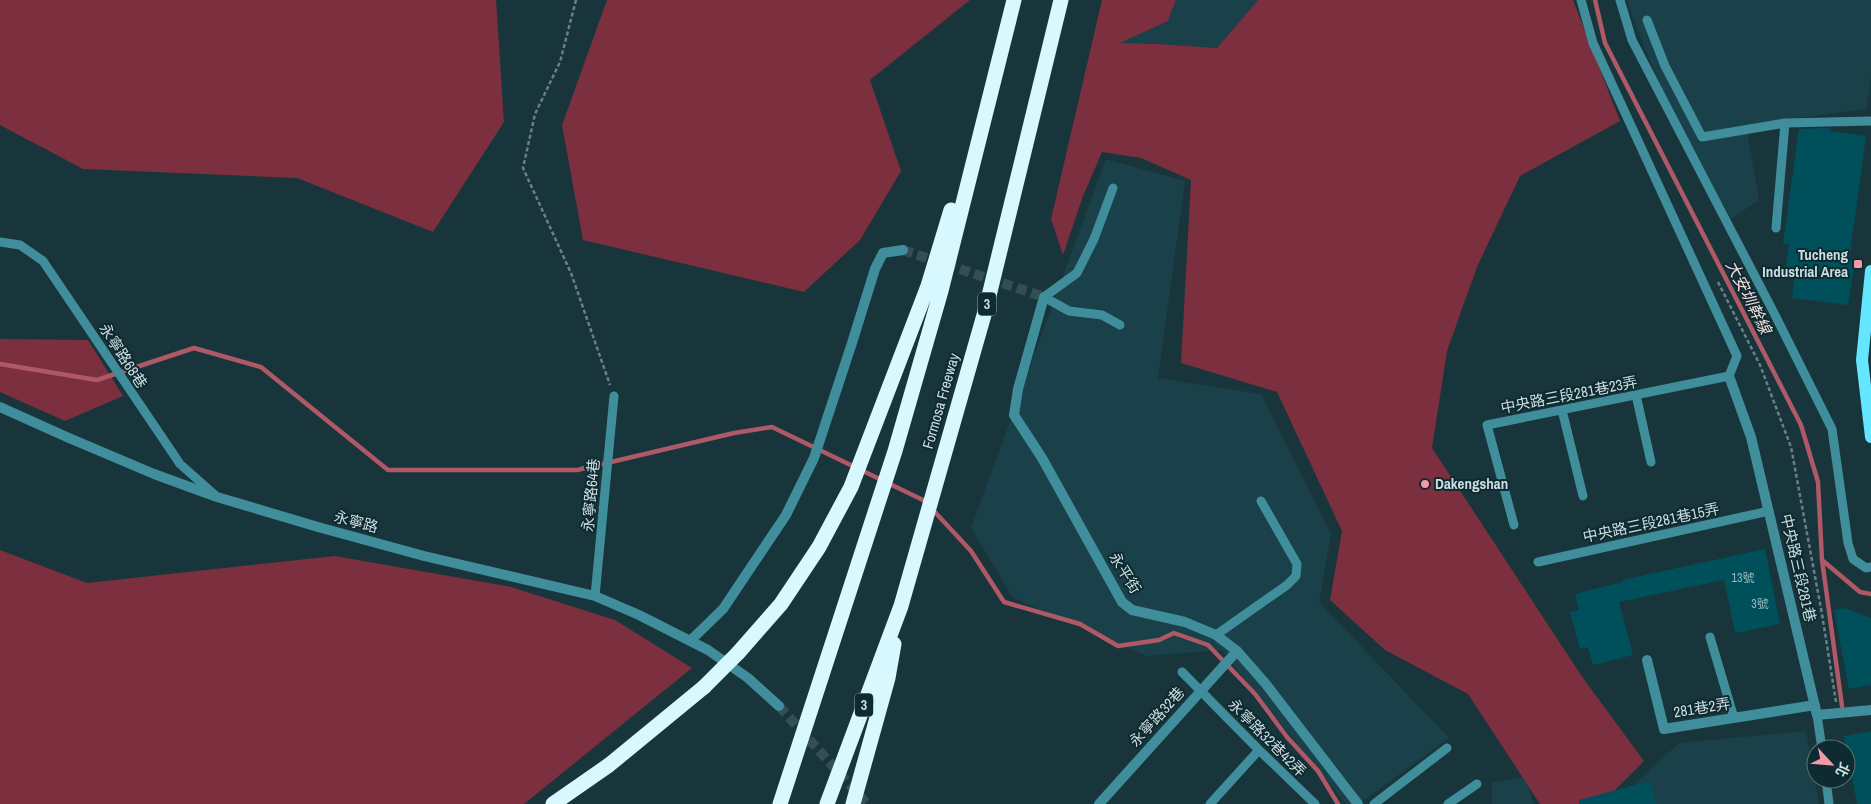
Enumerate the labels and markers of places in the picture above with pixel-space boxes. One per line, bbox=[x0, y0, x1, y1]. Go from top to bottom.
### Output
place label: Tucheng Industrial Area bbox=[1762, 244, 1848, 282]
marker: Tucheng Industrial Area bbox=[1852, 258, 1864, 270]
place label: Dakengshan bbox=[1435, 473, 1508, 494]
marker: Dakengshan bbox=[1419, 478, 1431, 490]

